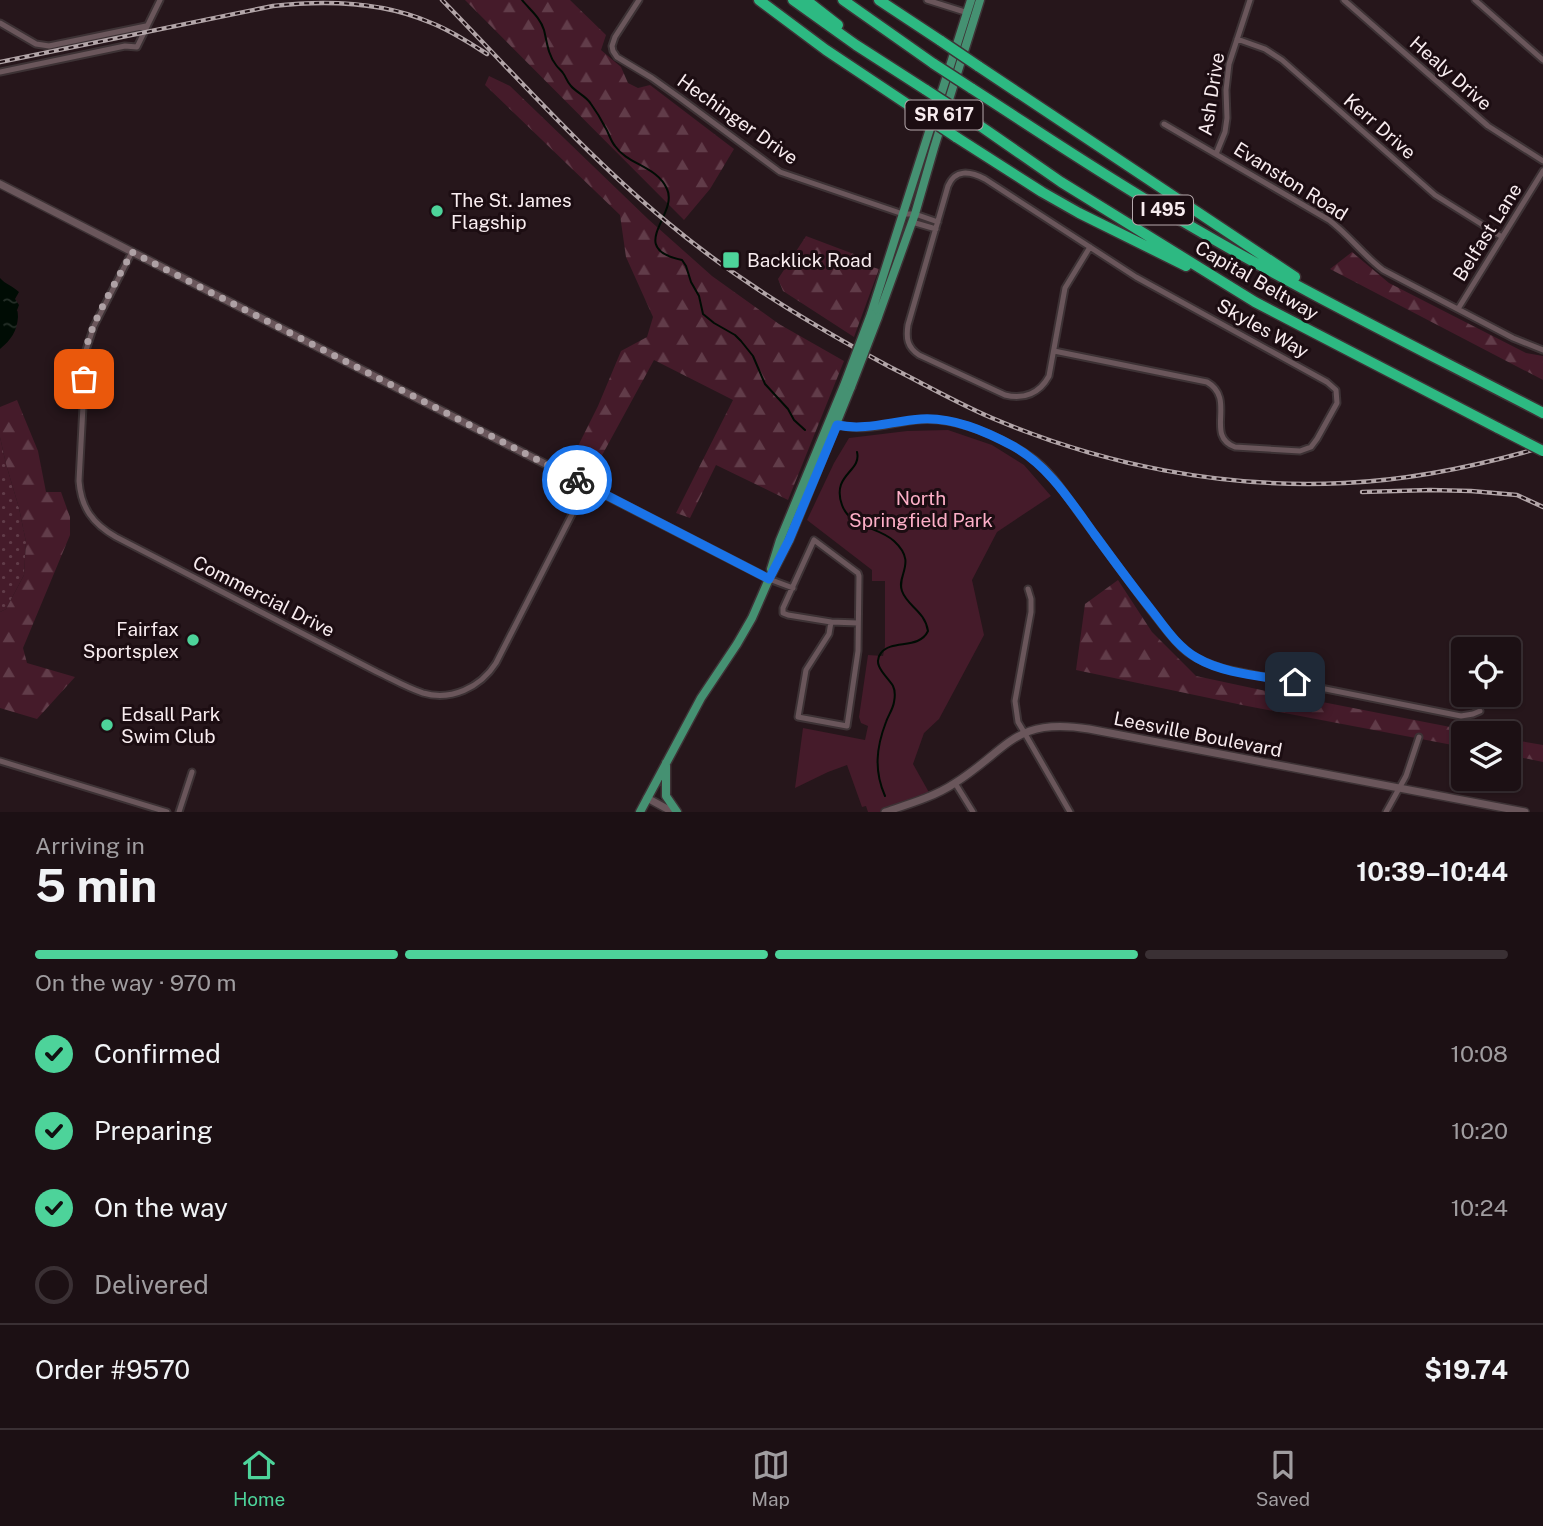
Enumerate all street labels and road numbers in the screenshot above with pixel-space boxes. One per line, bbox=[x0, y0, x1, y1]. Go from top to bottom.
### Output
street label: Healy Drive bbox=[1406, 32, 1496, 114]
street label: Ash Drive bbox=[1194, 51, 1228, 137]
street label: Hechinger Drive bbox=[674, 69, 802, 169]
street label: Kerr Drive bbox=[1340, 89, 1420, 163]
road number: SR 617 bbox=[906, 100, 982, 130]
street label: Evanston Road bbox=[1230, 137, 1352, 225]
street label: Belfast Lane bbox=[1448, 179, 1526, 285]
road number: I 495 bbox=[1133, 196, 1193, 224]
street label: Capital Beltway bbox=[1191, 236, 1323, 324]
street label: Skyles Way bbox=[1213, 294, 1313, 362]
street label: Commercial Drive bbox=[190, 551, 338, 641]
street label: Leesville Boulevard bbox=[1112, 707, 1284, 761]

